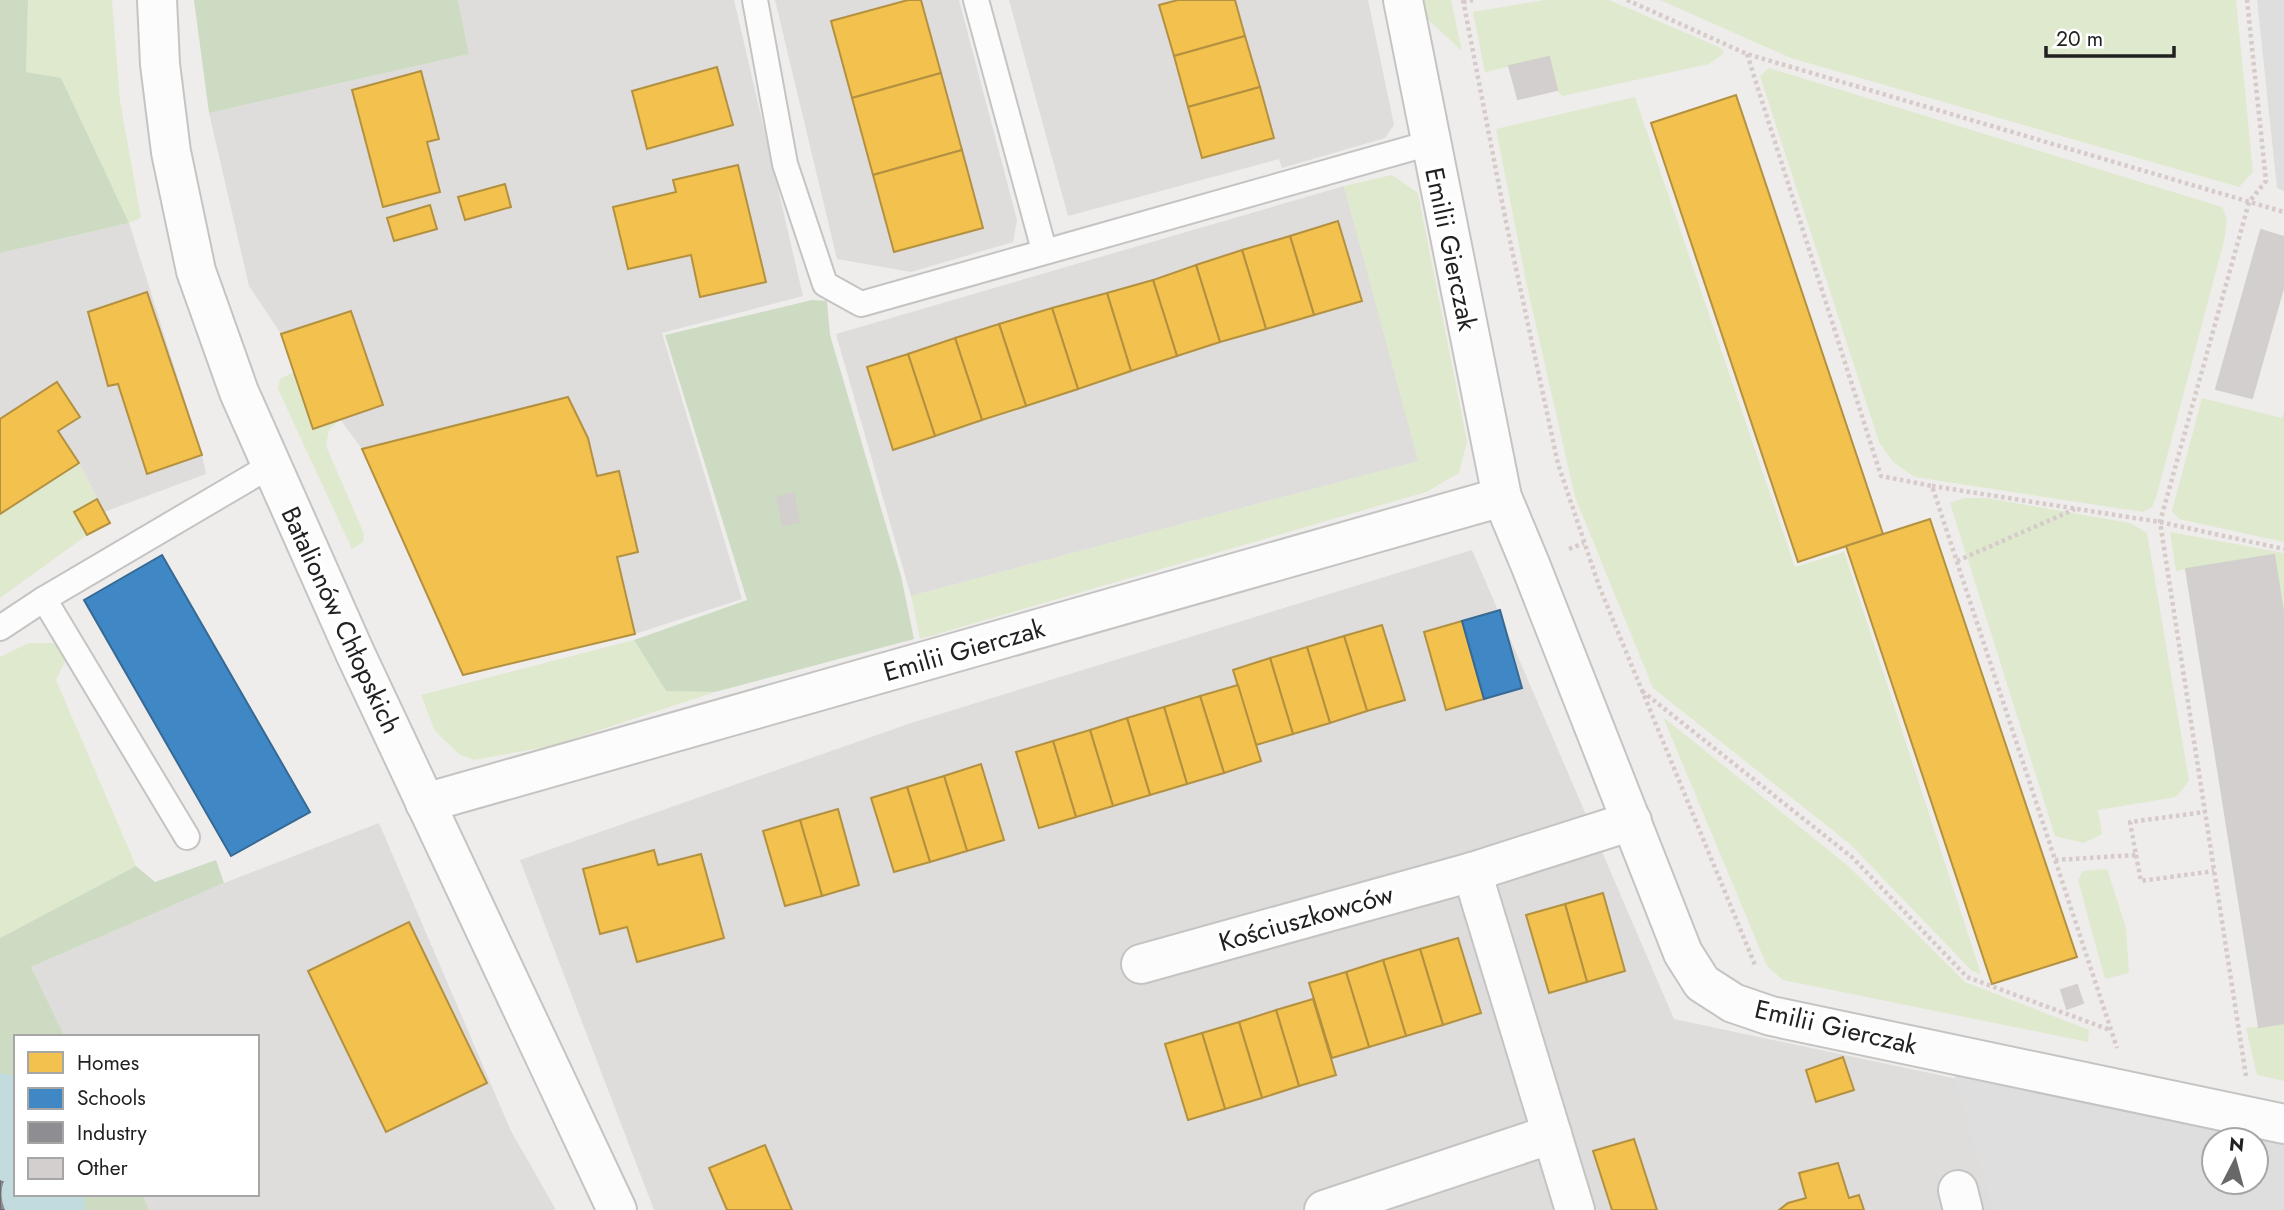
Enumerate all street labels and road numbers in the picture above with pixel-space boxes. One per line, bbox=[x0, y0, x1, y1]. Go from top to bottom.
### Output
street label: Emilii Gierczak bbox=[1415, 164, 1487, 335]
street label: Batalionów Chłopskich bbox=[272, 500, 410, 740]
street label: Emilii Gierczak bbox=[879, 609, 1049, 691]
street label: Kościuszkowców bbox=[1214, 875, 1398, 961]
street label: Emilii Gierczak bbox=[1751, 990, 1922, 1064]

